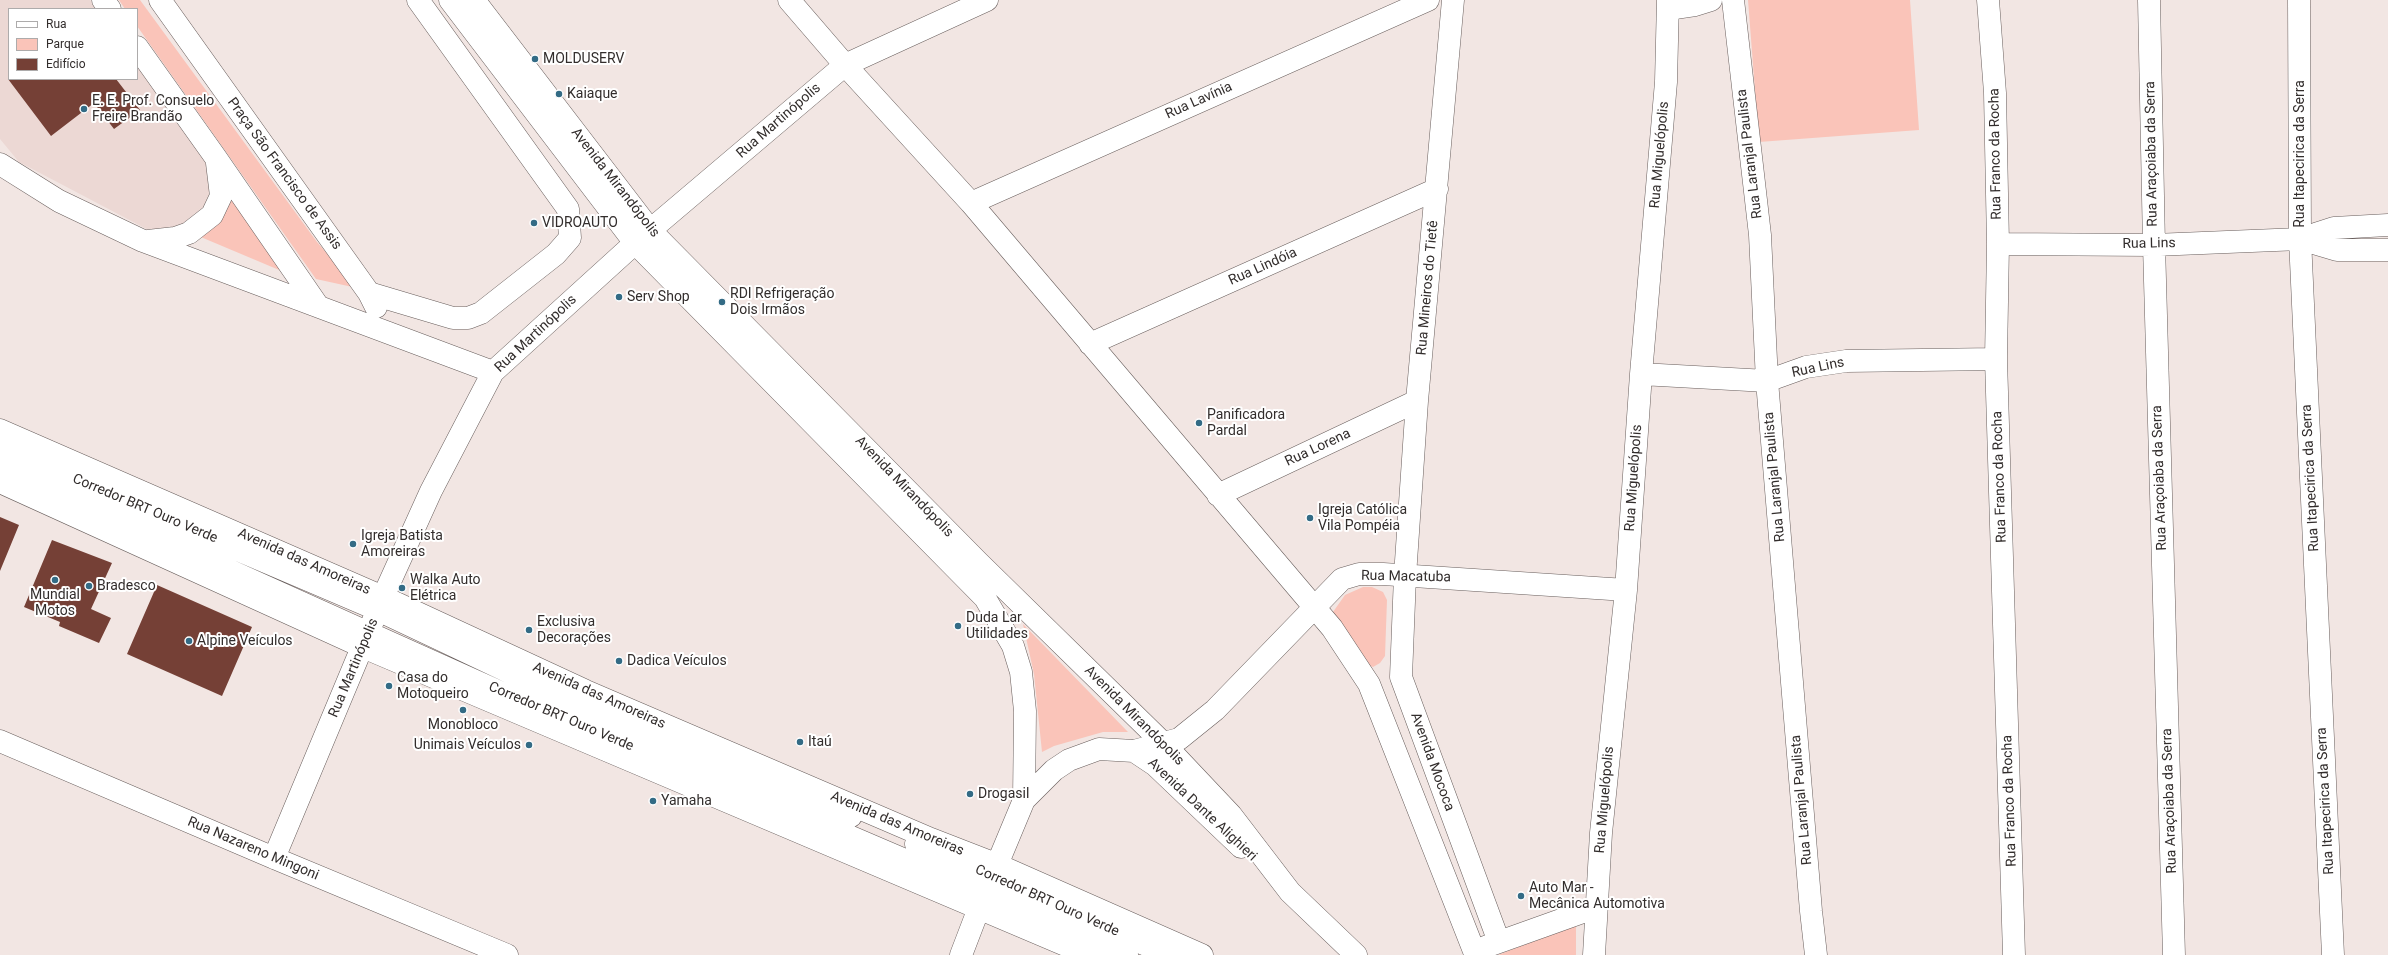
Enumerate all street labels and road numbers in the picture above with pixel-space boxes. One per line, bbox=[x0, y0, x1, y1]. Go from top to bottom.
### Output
street label: Rua Lavínia bbox=[1163, 79, 1235, 123]
street label: Rua Martinópolis bbox=[734, 80, 824, 162]
street label: Rua Itapecirica da Serra bbox=[2292, 80, 2308, 228]
street label: Rua Araçoiaba da Serra bbox=[2142, 81, 2162, 227]
street label: Rua Laranjal Paulista bbox=[1734, 88, 1766, 220]
street label: Rua Franco da Rocha bbox=[1986, 88, 2006, 220]
street label: Praça São Francisco de Assis bbox=[223, 95, 345, 253]
street label: Rua Miguelópolis bbox=[1647, 101, 1673, 209]
street label: Avenida Mirandópolis bbox=[567, 125, 663, 241]
street label: Rua Mineiros do Tietê bbox=[1414, 220, 1442, 356]
street label: Rua Lins bbox=[2122, 235, 2176, 253]
street label: Rua Lindóia bbox=[1226, 244, 1300, 290]
street label: Rua Martinópolis bbox=[492, 292, 580, 376]
street label: Rua Lins bbox=[1790, 354, 1846, 382]
street label: Rua Itapecirica da Serra bbox=[2299, 404, 2323, 552]
street label: Rua Araçoiaba da Serra bbox=[2149, 405, 2171, 551]
street label: Rua Laranjal Paulista bbox=[1761, 411, 1789, 543]
street label: Rua Franco da Rocha bbox=[1989, 411, 2011, 543]
street label: Rua Miguelópolis bbox=[1622, 424, 1646, 532]
street label: Rua Lorena bbox=[1283, 426, 1353, 470]
street label: Avenida Mirandópolis bbox=[851, 433, 957, 541]
street label: Corredor BRT Ouro Verde bbox=[70, 471, 220, 547]
street label: Avenida das Amoreiras bbox=[235, 525, 373, 599]
street label: Rua Macatuba bbox=[1361, 568, 1451, 586]
street label: Rua Martinópolis bbox=[326, 616, 382, 720]
street label: Avenida das Amoreiras bbox=[530, 659, 668, 733]
street label: Avenida Mirandópolis bbox=[1081, 663, 1187, 769]
street label: Corredor BRT Ouro Verde bbox=[486, 679, 636, 755]
street label: Avenida Mococa bbox=[1406, 711, 1458, 813]
street label: Rua Itapecirica da Serra bbox=[2314, 727, 2338, 875]
street label: Rua Araçoiaba da Serra bbox=[2159, 728, 2181, 874]
street label: Rua Laranjal Paulista bbox=[1788, 734, 1816, 866]
street label: Rua Franco da Rocha bbox=[1999, 735, 2021, 867]
street label: Rua Miguelópolis bbox=[1592, 746, 1618, 854]
street label: Avenida Dante Alighieri bbox=[1144, 755, 1260, 865]
street label: Avenida das Amoreiras bbox=[828, 788, 966, 860]
street label: Rua Nazareno Mingoni bbox=[185, 814, 321, 884]
street label: Corredor BRT Ouro Verde bbox=[972, 862, 1122, 940]

